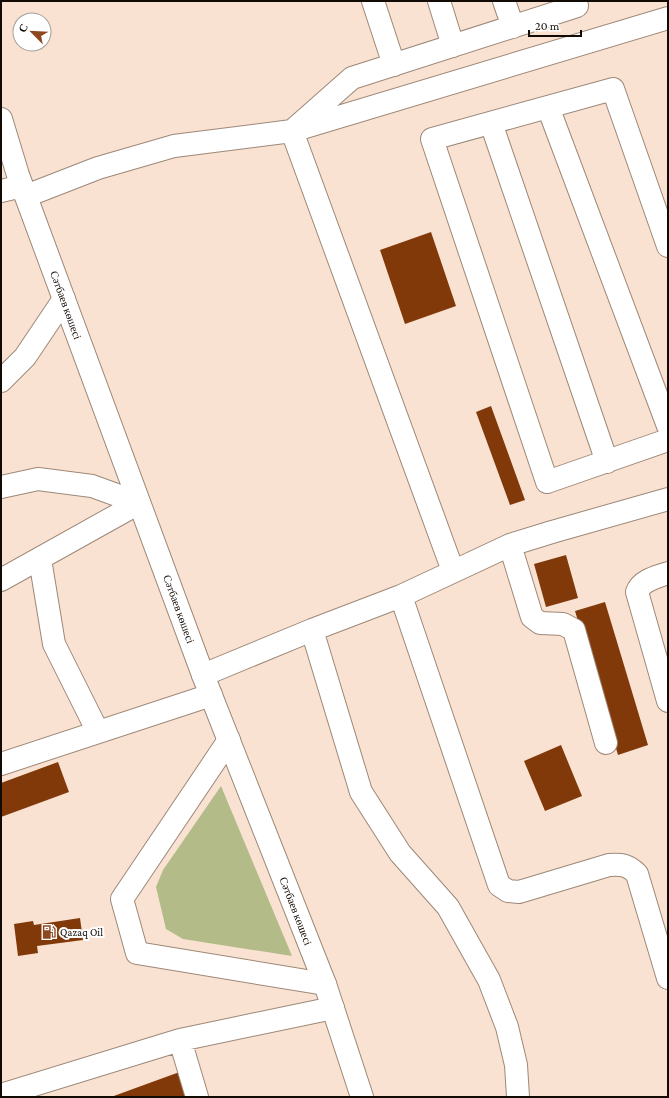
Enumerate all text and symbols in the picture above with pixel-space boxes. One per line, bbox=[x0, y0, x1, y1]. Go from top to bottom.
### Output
north arrow bbox=[12, 12, 52, 52]
scale bar bbox=[529, 12, 581, 38]
text: 20 m bbox=[535, 19, 560, 33]
text: С bbox=[16, 22, 30, 34]
street label: Сәтбаев көшесі bbox=[48, 269, 84, 341]
street label: Сәтбаев көшесі bbox=[161, 573, 197, 645]
street label: Сәтбаев көшесі bbox=[277, 875, 315, 947]
fuel station icon: Qazaq Oil bbox=[41, 924, 57, 940]
place label: Qazaq Oil bbox=[60, 926, 103, 939]

